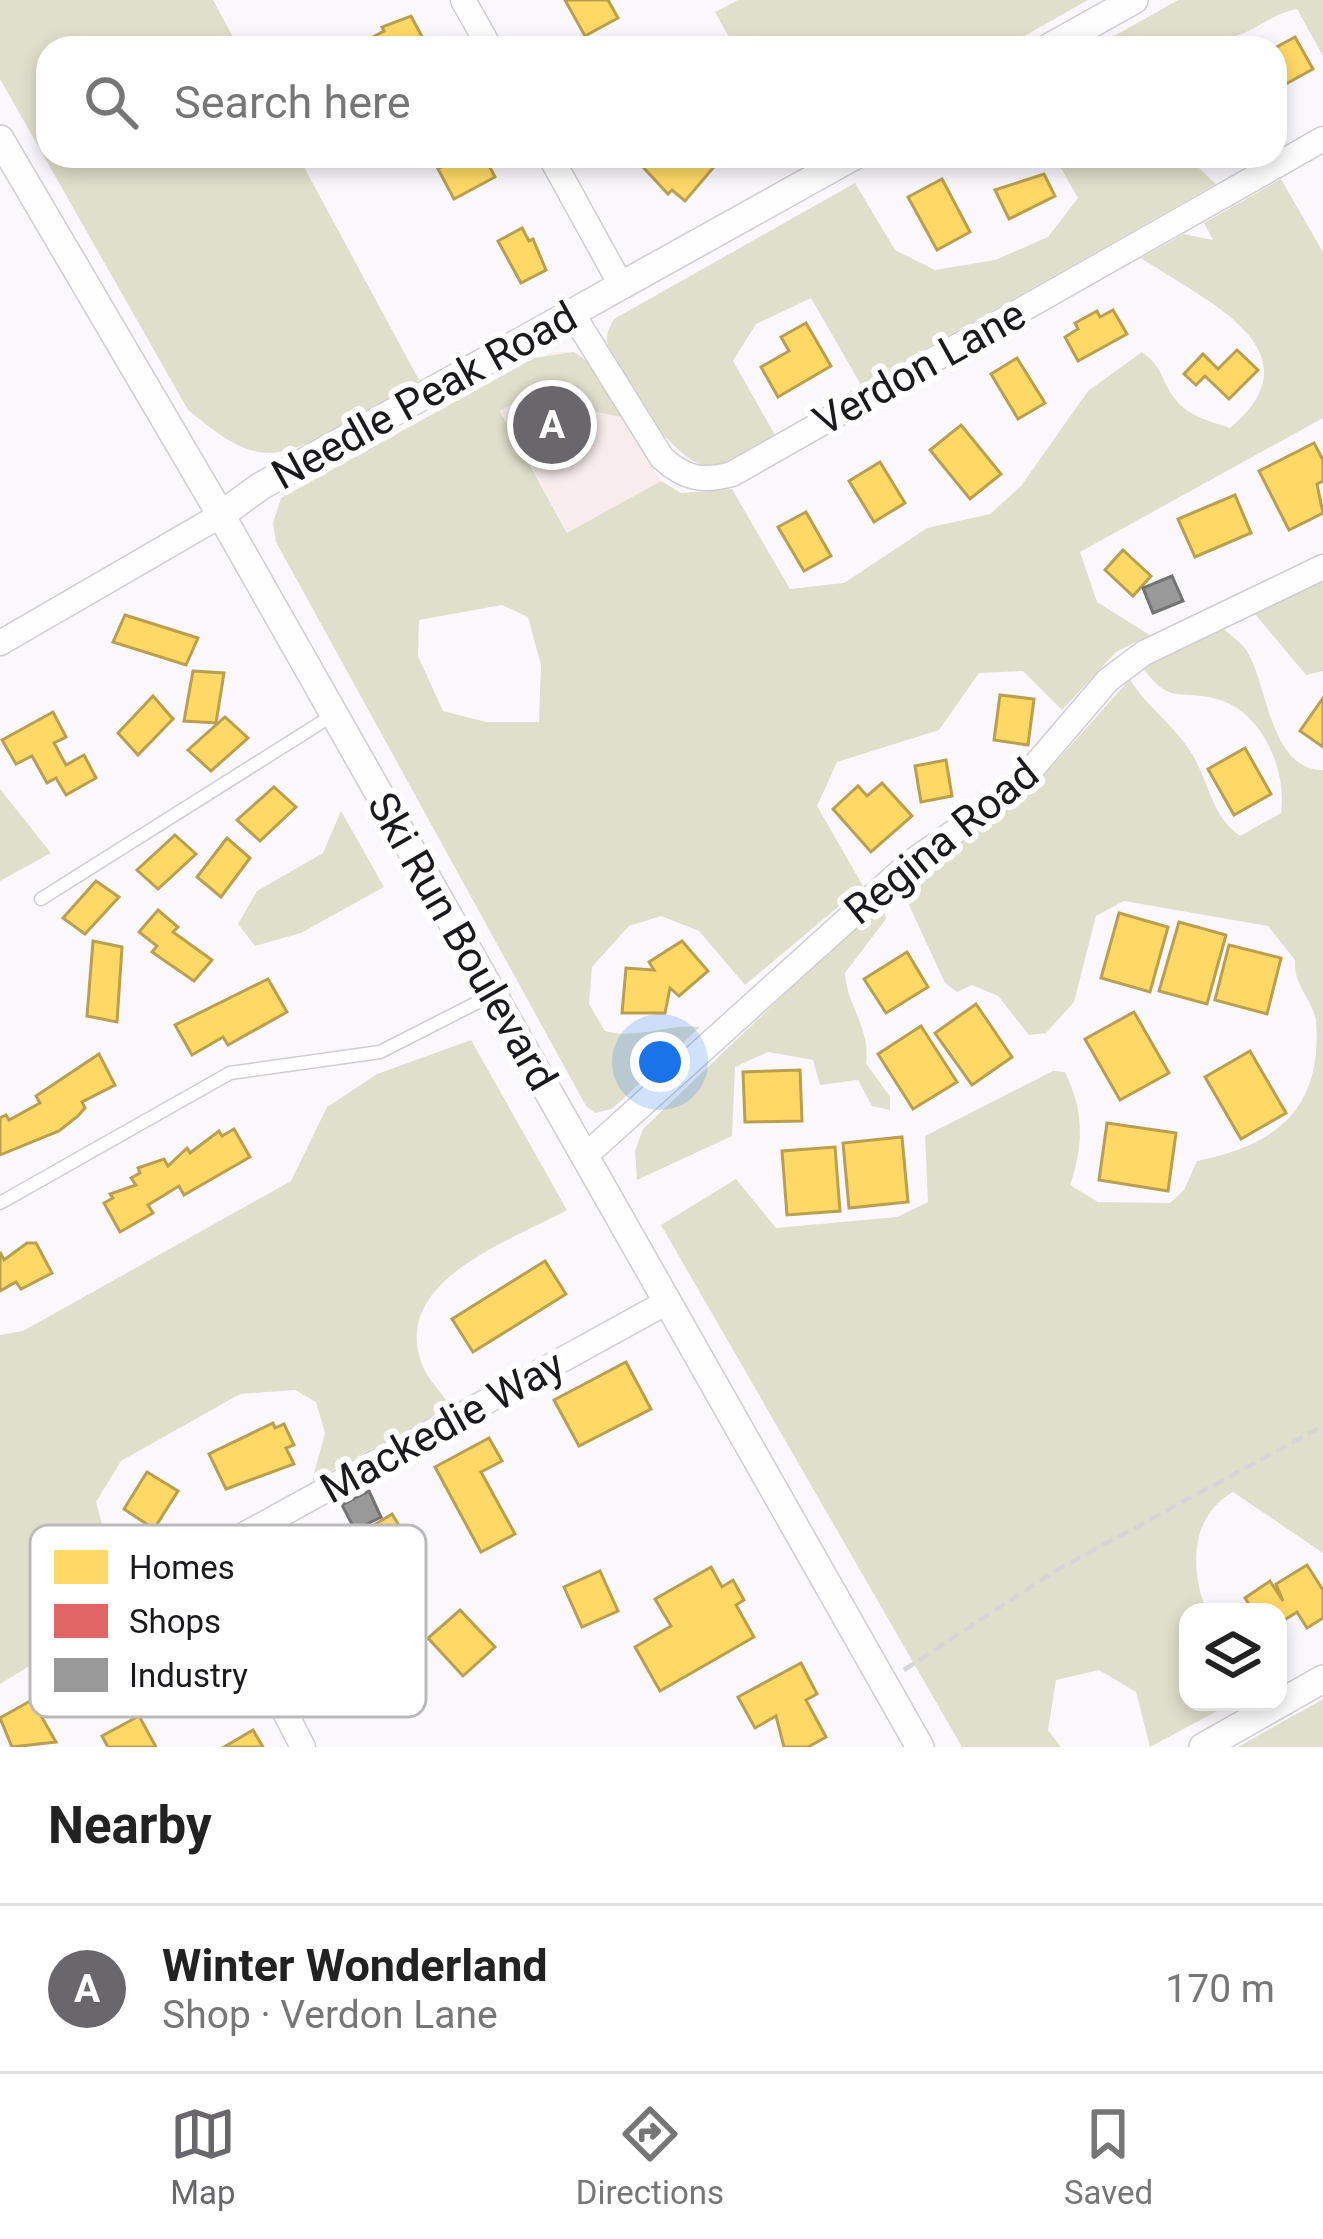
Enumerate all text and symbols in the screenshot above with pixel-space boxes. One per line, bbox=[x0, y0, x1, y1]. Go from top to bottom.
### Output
search box bbox=[36, 36, 1287, 168]
icon: search bbox=[78, 69, 144, 135]
text: Search here bbox=[174, 76, 411, 129]
street label: Verdon Lane bbox=[805, 289, 1034, 446]
street label: Needle Peak Road bbox=[263, 291, 585, 499]
pin: A bbox=[513, 380, 591, 470]
street label: Regina Road bbox=[835, 748, 1048, 934]
street label: Ski Run Boulevard bbox=[357, 784, 568, 1099]
your location bbox=[630, 1032, 690, 1092]
street label: Mackedie Way bbox=[312, 1339, 572, 1513]
legend bbox=[30, 1525, 426, 1717]
text: Homes bbox=[129, 1548, 235, 1587]
text: Shops bbox=[129, 1602, 221, 1641]
map controls bbox=[1179, 1603, 1287, 1711]
button: layers bbox=[1179, 1603, 1287, 1711]
text: Industry bbox=[129, 1656, 248, 1695]
text: Nearby bbox=[48, 1796, 212, 1855]
text: Winter Wonderland bbox=[162, 1939, 548, 1992]
text: A bbox=[74, 1966, 100, 2012]
text: 170 m bbox=[1165, 1966, 1275, 2012]
text: Shop · Verdon Lane bbox=[162, 1992, 498, 2038]
tab: Map bbox=[170, 2101, 236, 2212]
tab: Directions bbox=[576, 2101, 724, 2212]
tab: Saved bbox=[1064, 2101, 1153, 2212]

